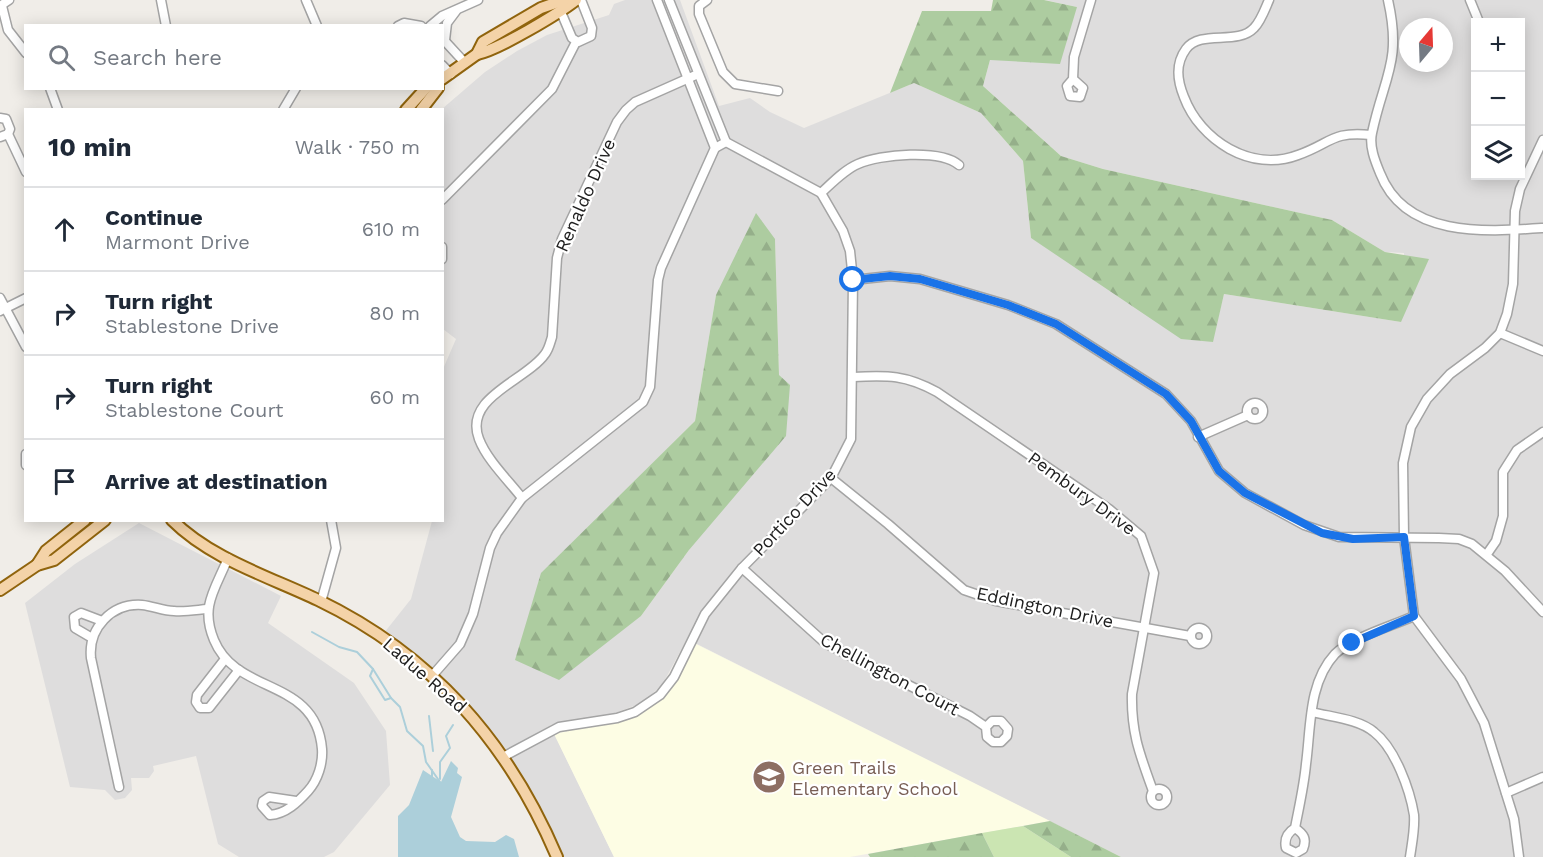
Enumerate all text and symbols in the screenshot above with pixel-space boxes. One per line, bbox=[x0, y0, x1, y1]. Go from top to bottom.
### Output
north arrow bbox=[1399, 18, 1453, 72]
map controls bbox=[1471, 18, 1525, 180]
button: + bbox=[1471, 18, 1525, 72]
search box bbox=[24, 24, 444, 90]
icon: search bbox=[45, 41, 78, 74]
text: Search here bbox=[93, 45, 222, 70]
button: − bbox=[1471, 72, 1525, 126]
button: layers bbox=[1471, 126, 1525, 180]
text: 10 min bbox=[48, 132, 132, 162]
text: Walk · 750 m bbox=[295, 135, 420, 159]
street label: Renaldo Drive bbox=[551, 135, 619, 255]
text: Continue bbox=[105, 205, 203, 230]
icon: ahead bbox=[48, 213, 81, 246]
text: 610 m bbox=[362, 217, 420, 241]
text: Marmont Drive bbox=[105, 230, 250, 254]
route start bbox=[839, 266, 865, 292]
text: Turn right bbox=[105, 289, 212, 314]
icon: right bbox=[48, 297, 81, 330]
text: 80 m bbox=[369, 301, 420, 325]
text: Stablestone Drive bbox=[105, 314, 279, 338]
text: Turn right bbox=[105, 373, 212, 398]
icon: right bbox=[48, 381, 81, 414]
text: 60 m bbox=[370, 385, 420, 409]
text: Stablestone Court bbox=[105, 398, 283, 422]
street label: Pembury Drive bbox=[1024, 447, 1140, 539]
street label: Portico Drive bbox=[748, 464, 840, 560]
icon: arrive bbox=[48, 465, 81, 498]
text: Arrive at destination bbox=[105, 469, 328, 494]
street label: Eddington Drive bbox=[975, 582, 1115, 632]
street label: Chellington Court bbox=[817, 628, 964, 720]
route end bbox=[1338, 629, 1364, 655]
street label: Ladue Road bbox=[379, 633, 471, 717]
place label: Green Trails Elementary School bbox=[792, 757, 958, 799]
school or university icon: Green Trails Elementary School bbox=[751, 759, 787, 795]

